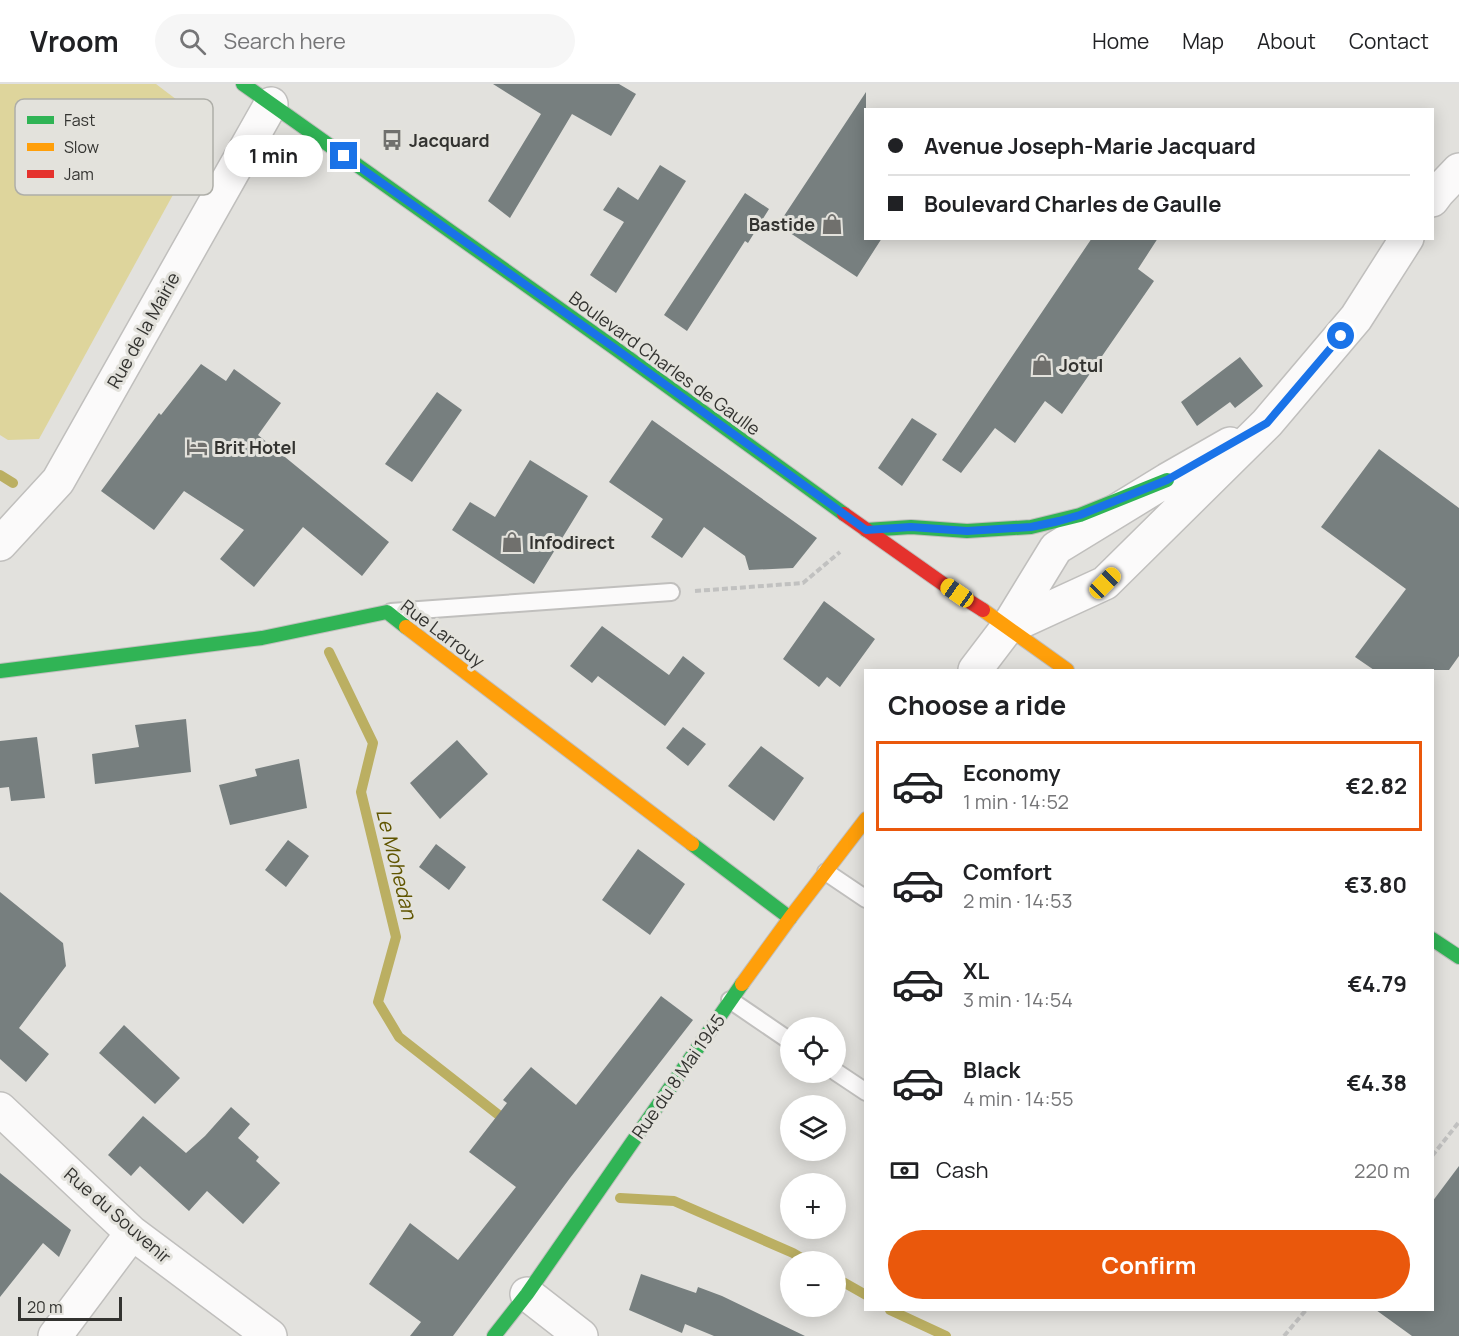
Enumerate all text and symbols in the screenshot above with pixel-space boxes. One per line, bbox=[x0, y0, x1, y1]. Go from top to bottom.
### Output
search box bbox=[155, 14, 575, 68]
text: Vroom bbox=[30, 22, 119, 60]
icon: search bbox=[176, 25, 209, 58]
text: Search here bbox=[224, 26, 346, 56]
text: Home bbox=[1092, 27, 1149, 55]
text: Map bbox=[1182, 27, 1224, 55]
text: About bbox=[1257, 27, 1316, 55]
text: Contact bbox=[1349, 27, 1429, 55]
legend bbox=[15, 99, 213, 195]
text: Fast bbox=[64, 109, 95, 131]
bus stop icon: Jacquard bbox=[380, 128, 404, 152]
place label: Jacquard bbox=[409, 128, 490, 152]
text: Avenue Joseph-Marie Jacquard bbox=[924, 131, 1256, 161]
callout: 1 min bbox=[224, 135, 323, 177]
text: Slow bbox=[64, 136, 99, 158]
text: 1 min bbox=[249, 142, 298, 169]
route end bbox=[330, 142, 357, 169]
text: Jam bbox=[64, 163, 94, 185]
text: Boulevard Charles de Gaulle bbox=[924, 189, 1221, 219]
place label: Bastide bbox=[749, 212, 815, 236]
shop icon: Bastide bbox=[820, 212, 844, 236]
street label: Rue de la Mairie bbox=[101, 268, 185, 392]
street label: Boulevard Charles de Gaulle bbox=[565, 285, 765, 441]
route start bbox=[1327, 322, 1354, 349]
shop icon: Jotul bbox=[1030, 353, 1054, 377]
place label: Jotul bbox=[1059, 353, 1103, 377]
hotel icon: Brit Hotel bbox=[185, 435, 209, 459]
place label: Brit Hotel bbox=[214, 435, 296, 459]
shop icon: Infodirect bbox=[500, 530, 524, 554]
place label: Infodirect bbox=[529, 530, 615, 554]
car bbox=[1086, 564, 1124, 602]
car bbox=[937, 575, 977, 611]
street label: Rue Larrouy bbox=[396, 594, 490, 673]
text: Choose a ride bbox=[888, 686, 1066, 723]
text: Economy bbox=[963, 758, 1061, 788]
icon: car bbox=[891, 759, 945, 813]
text: €2.82 bbox=[1346, 771, 1407, 801]
text: 1 min · 14:52 bbox=[963, 788, 1069, 815]
water label: Le Mohedan bbox=[370, 806, 424, 923]
text: Comfort bbox=[963, 857, 1052, 887]
icon: car bbox=[891, 858, 945, 912]
text: €3.80 bbox=[1345, 870, 1407, 900]
text: 2 min · 14:53 bbox=[963, 887, 1073, 914]
text: XL bbox=[963, 956, 989, 986]
icon: car bbox=[891, 957, 945, 1011]
text: €4.79 bbox=[1347, 969, 1407, 999]
text: 3 min · 14:54 bbox=[963, 986, 1073, 1013]
street label: Rue du 8 Mai 1945 bbox=[626, 1009, 730, 1143]
map controls bbox=[780, 1017, 846, 1317]
button: locate bbox=[780, 1017, 846, 1083]
text: Black bbox=[963, 1055, 1020, 1085]
icon: car bbox=[891, 1056, 945, 1110]
text: €4.38 bbox=[1347, 1068, 1407, 1098]
text: 4 min · 14:55 bbox=[963, 1085, 1074, 1112]
button: layers bbox=[780, 1095, 846, 1161]
icon: cash bbox=[888, 1154, 921, 1187]
text: Cash bbox=[936, 1155, 989, 1185]
text: 220 m bbox=[1354, 1157, 1410, 1184]
street label: Rue du Souvenir bbox=[60, 1162, 177, 1268]
button: + bbox=[780, 1173, 846, 1239]
button: Confirm bbox=[888, 1230, 1410, 1299]
button: − bbox=[780, 1251, 846, 1317]
scale bar bbox=[18, 1294, 122, 1322]
text: 20 m bbox=[27, 1296, 63, 1318]

